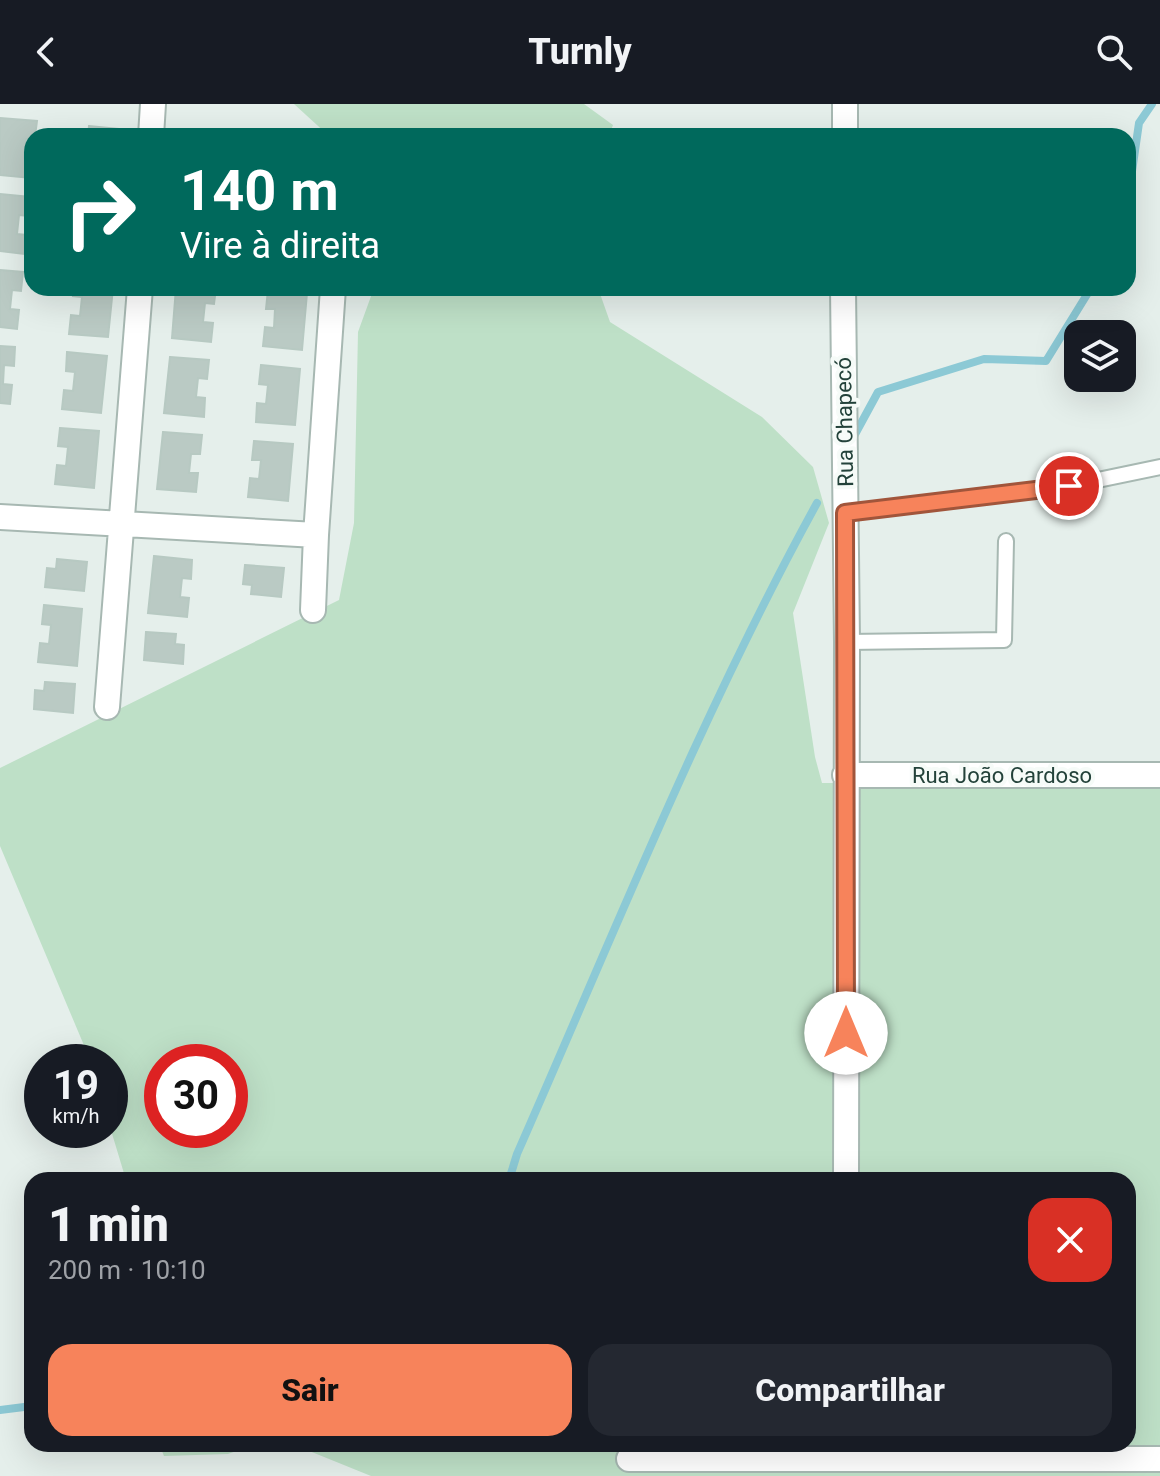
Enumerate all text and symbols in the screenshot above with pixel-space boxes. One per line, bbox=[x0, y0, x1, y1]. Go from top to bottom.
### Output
icon: back bbox=[24, 30, 68, 74]
icon: search bbox=[1092, 30, 1136, 74]
text: Turnly bbox=[528, 31, 632, 73]
text: 140 m bbox=[180, 158, 339, 224]
icon: right bbox=[48, 160, 152, 264]
text: Vire à direita bbox=[180, 225, 380, 267]
map controls bbox=[1064, 320, 1136, 392]
button: layers bbox=[1064, 320, 1136, 392]
street label: Rua Chapecó bbox=[831, 357, 858, 487]
pin bbox=[1035, 452, 1103, 520]
icon: arrive bbox=[1047, 464, 1091, 508]
street label: Rua João Cardoso bbox=[912, 763, 1092, 788]
position arrow bbox=[804, 991, 888, 1075]
speed limit sign: 30 bbox=[144, 1044, 248, 1148]
text: 19 bbox=[53, 1062, 99, 1109]
text: km/h bbox=[53, 1104, 99, 1128]
text: 1 min bbox=[48, 1196, 169, 1253]
button: close bbox=[1028, 1198, 1112, 1282]
text: 200 m · 10:10 bbox=[48, 1255, 206, 1285]
button: Sair bbox=[48, 1344, 572, 1436]
button: Compartilhar bbox=[588, 1344, 1112, 1436]

